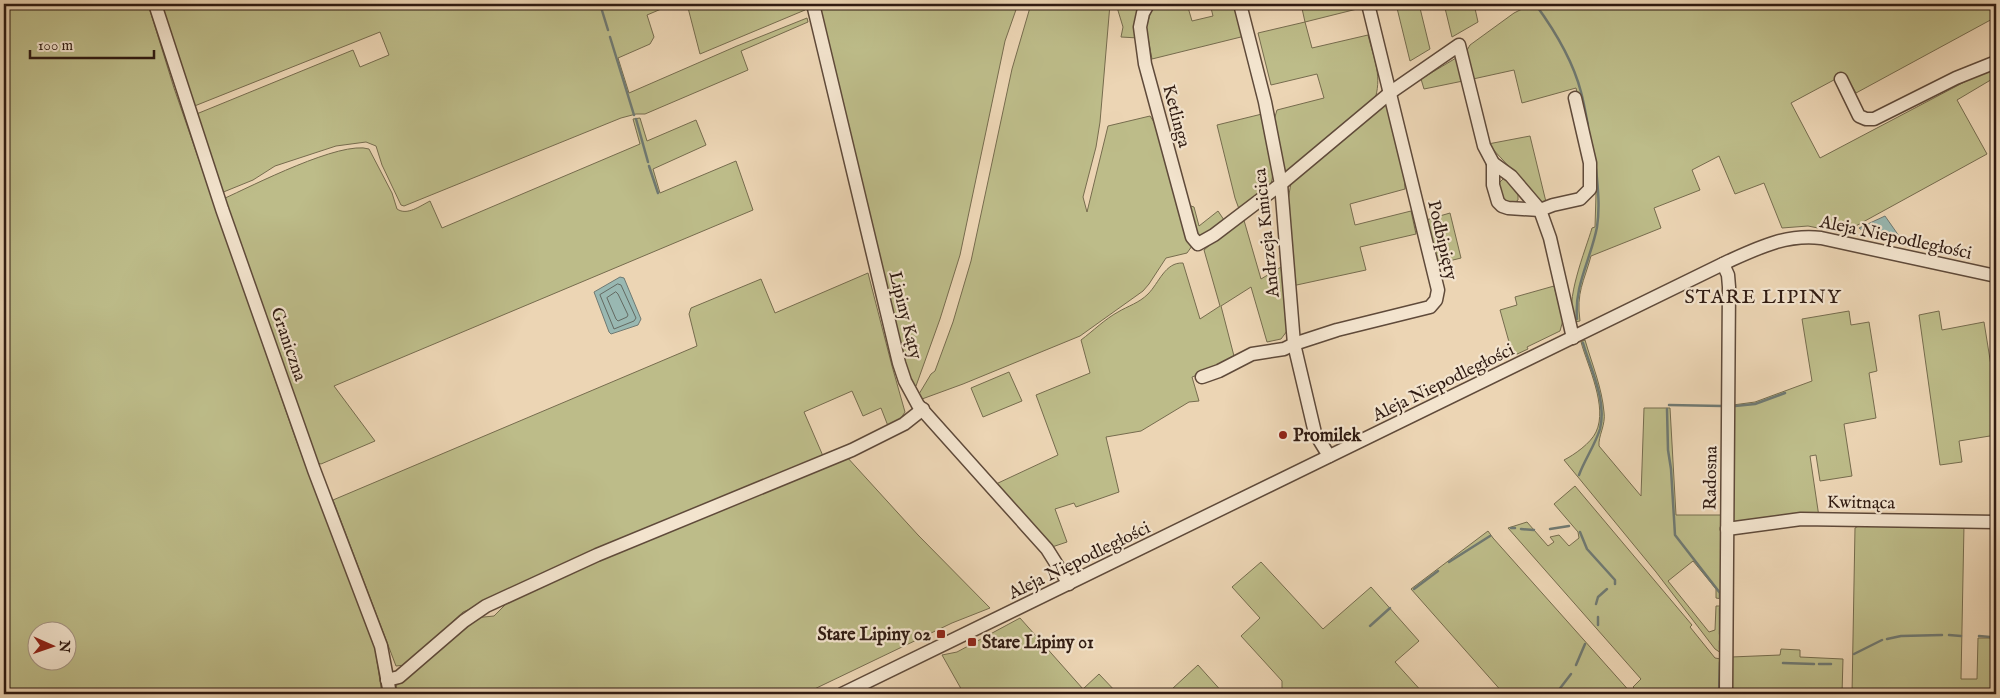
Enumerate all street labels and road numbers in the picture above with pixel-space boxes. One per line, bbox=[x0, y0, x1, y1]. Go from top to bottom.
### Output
street label: Ketlinga bbox=[1156, 82, 1195, 151]
street label: Andrzeja Kmicica bbox=[1249, 167, 1286, 300]
street label: Podbipięty bbox=[1421, 198, 1462, 283]
street label: Aleja Niepodległości bbox=[1817, 211, 1974, 266]
street label: Lipiny Kąty bbox=[882, 269, 927, 362]
street label: Graniczna bbox=[264, 305, 311, 385]
street label: Aleja Niepodległości bbox=[1368, 339, 1519, 428]
street label: Radosna bbox=[1699, 445, 1724, 510]
street label: Kwitnąca bbox=[1827, 491, 1895, 516]
street label: Aleja Niepodległości bbox=[1004, 517, 1155, 606]

